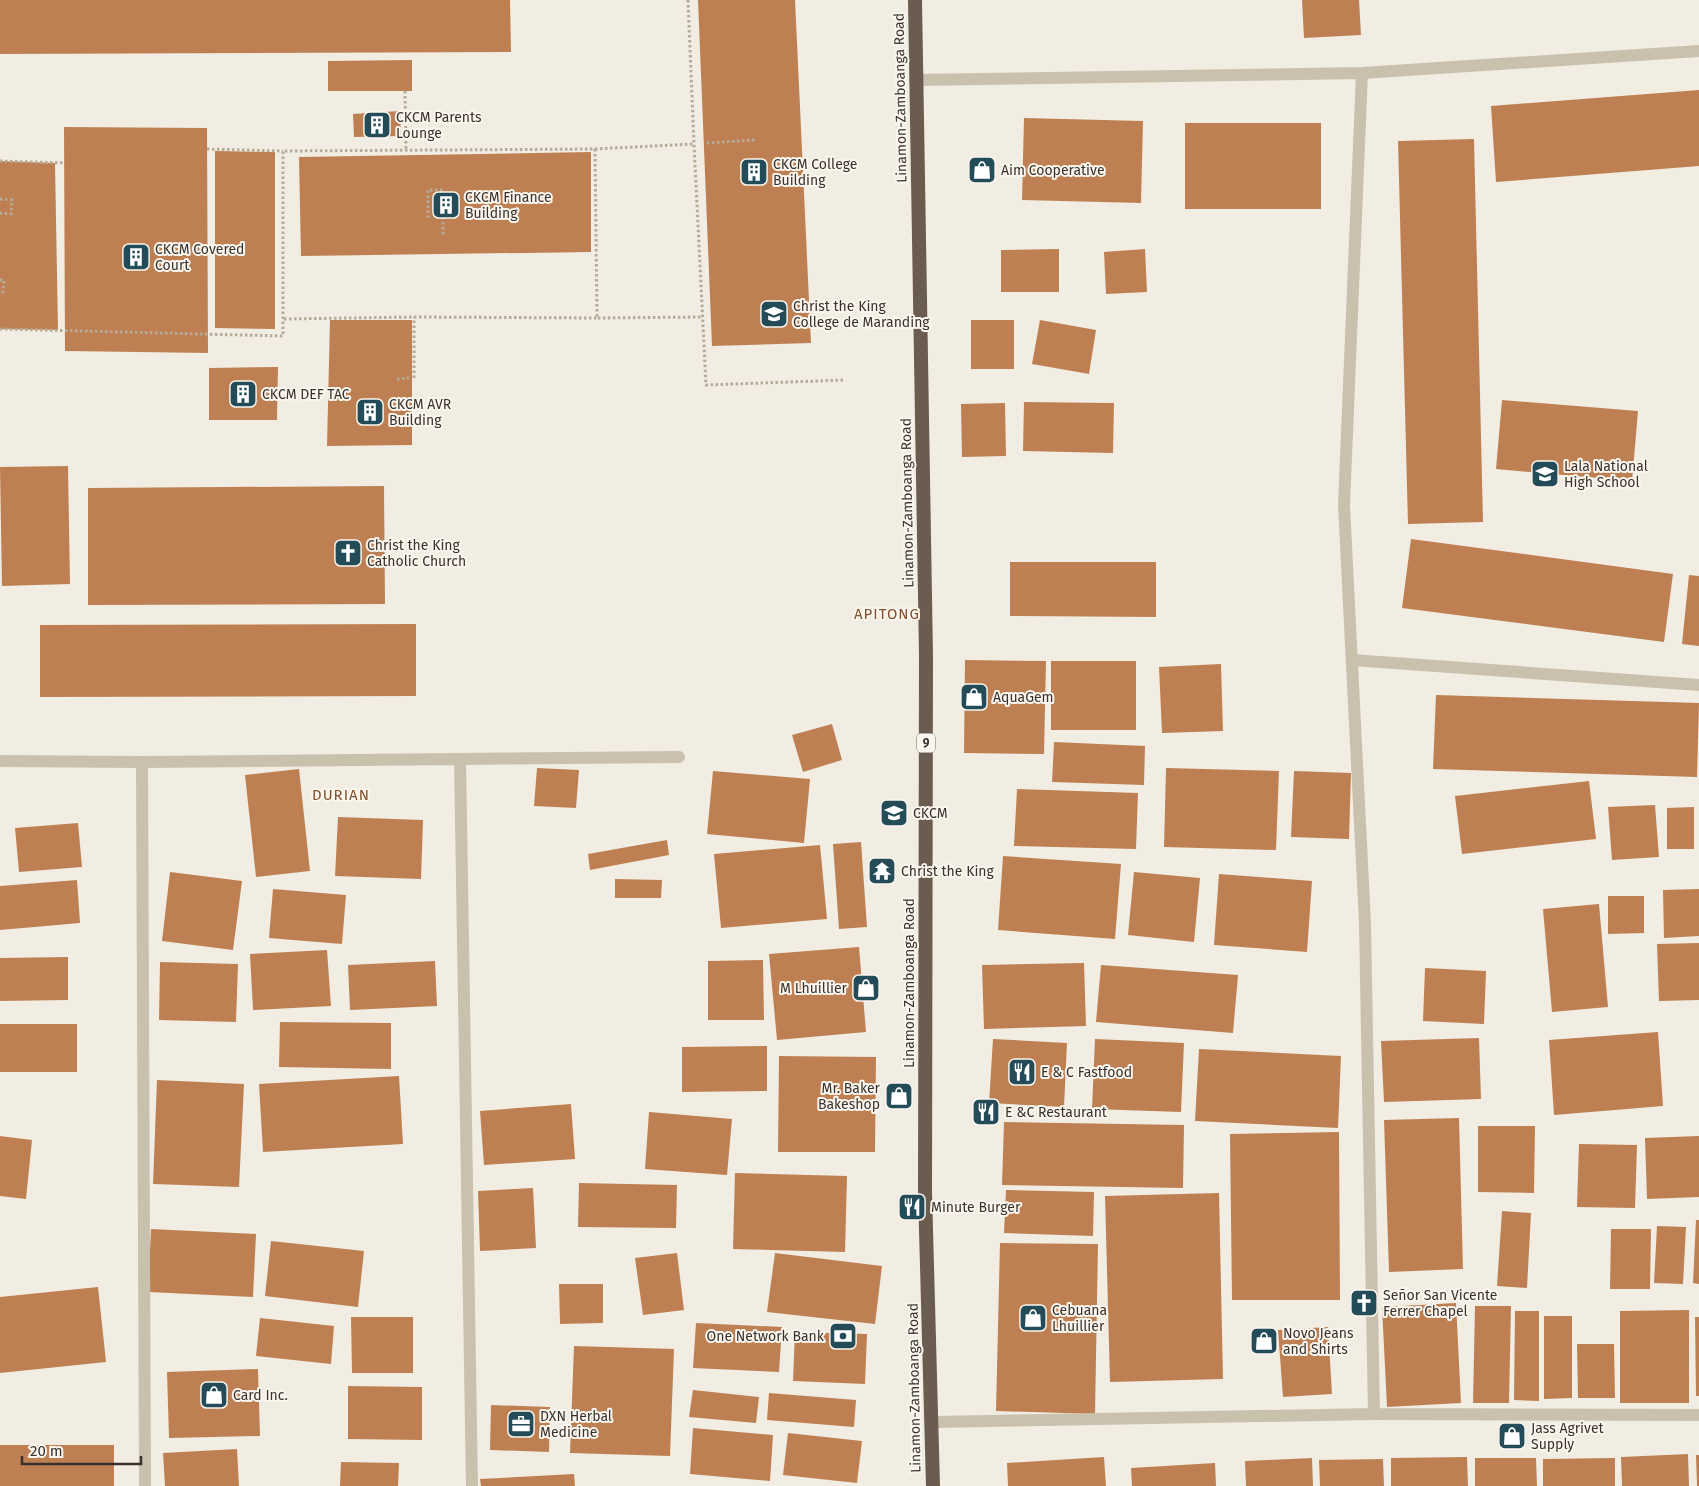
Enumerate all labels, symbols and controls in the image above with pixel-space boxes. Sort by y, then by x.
street label: Linamon-Zamboanga Road [891,13,910,183]
place label: CKCM Parents Lounge [396,109,482,142]
building icon: CKCM Parents Lounge [362,110,392,140]
shop icon: Aim Cooperative [967,155,997,185]
place label: CKCM College Building [773,156,857,189]
building icon: CKCM College Building [739,157,769,187]
place label: Aim Cooperative [1001,162,1105,179]
place label: CKCM Finance Building [465,189,552,222]
building icon: CKCM Finance Building [431,190,461,220]
place label: CKCM Covered Court [155,241,244,274]
building icon: CKCM Covered Court [121,242,151,272]
place label: Christ the King College de Maranding [793,298,930,331]
school or university icon: Christ the King College de Maranding [759,299,789,329]
building icon: CKCM DEF TAC [228,379,258,409]
place label: CKCM DEF TAC [262,386,350,403]
place label: CKCM AVR Building [389,396,452,429]
building icon: CKCM AVR Building [355,397,385,427]
street label: Linamon-Zamboanga Road [898,418,917,588]
place label: Lala National High School [1564,458,1648,491]
school or university icon: Lala National High School [1530,459,1560,489]
place label: Christ the King Catholic Church [367,537,466,570]
church icon: Christ the King Catholic Church [333,538,363,568]
district label: APITONG [854,605,920,623]
shop icon: AquaGem [959,682,989,712]
place label: AquaGem [993,689,1054,706]
road number: 9 [917,734,935,752]
district label: DURIAN [312,786,370,804]
school or university icon: CKCM [879,798,909,828]
place label: CKCM [913,805,948,822]
temple icon: Christ the King [867,856,897,886]
place label: Christ the King [901,863,995,880]
street label: Linamon-Zamboanga Road [901,898,918,1068]
shop icon: M Lhuillier [851,973,881,1003]
place label: M Lhuillier [780,980,848,997]
restaurant icon: E & C Fastfood [1007,1057,1037,1087]
place label: E & C Fastfood [1041,1064,1132,1081]
place label: Mr. Baker Bakeshop [818,1080,881,1113]
shop icon: Mr. Baker Bakeshop [884,1081,914,1111]
restaurant icon: E &C Restaurant [971,1097,1001,1127]
place label: E &C Restaurant [1005,1104,1108,1121]
restaurant icon: Minute Burger [897,1192,927,1222]
place label: Minute Burger [931,1199,1021,1216]
place label: Señor San Vicente Ferrer Chapel [1383,1287,1497,1320]
church icon: Señor San Vicente Ferrer Chapel [1349,1288,1379,1318]
place label: Cebuana Lhuillier [1052,1302,1107,1335]
street label: Linamon-Zamboanga Road [905,1303,924,1473]
shop icon: Cebuana Lhuillier [1018,1303,1048,1333]
bank icon: One Network Bank [828,1321,858,1351]
place label: Novo Jeans and Shirts [1283,1325,1354,1358]
shop icon: Novo Jeans and Shirts [1249,1326,1279,1356]
place label: One Network Bank [707,1328,825,1345]
shop icon: Card Inc. [199,1380,229,1410]
place label: Card Inc. [233,1387,288,1404]
place label: DXN Herbal Medicine [540,1408,612,1441]
office icon: DXN Herbal Medicine [506,1409,536,1439]
place label: Jass Agrivet Supply [1531,1420,1605,1453]
shop icon: Jass Agrivet Supply [1497,1421,1527,1451]
scale bar [22,1434,141,1466]
text: 20 m [30,1442,63,1460]

